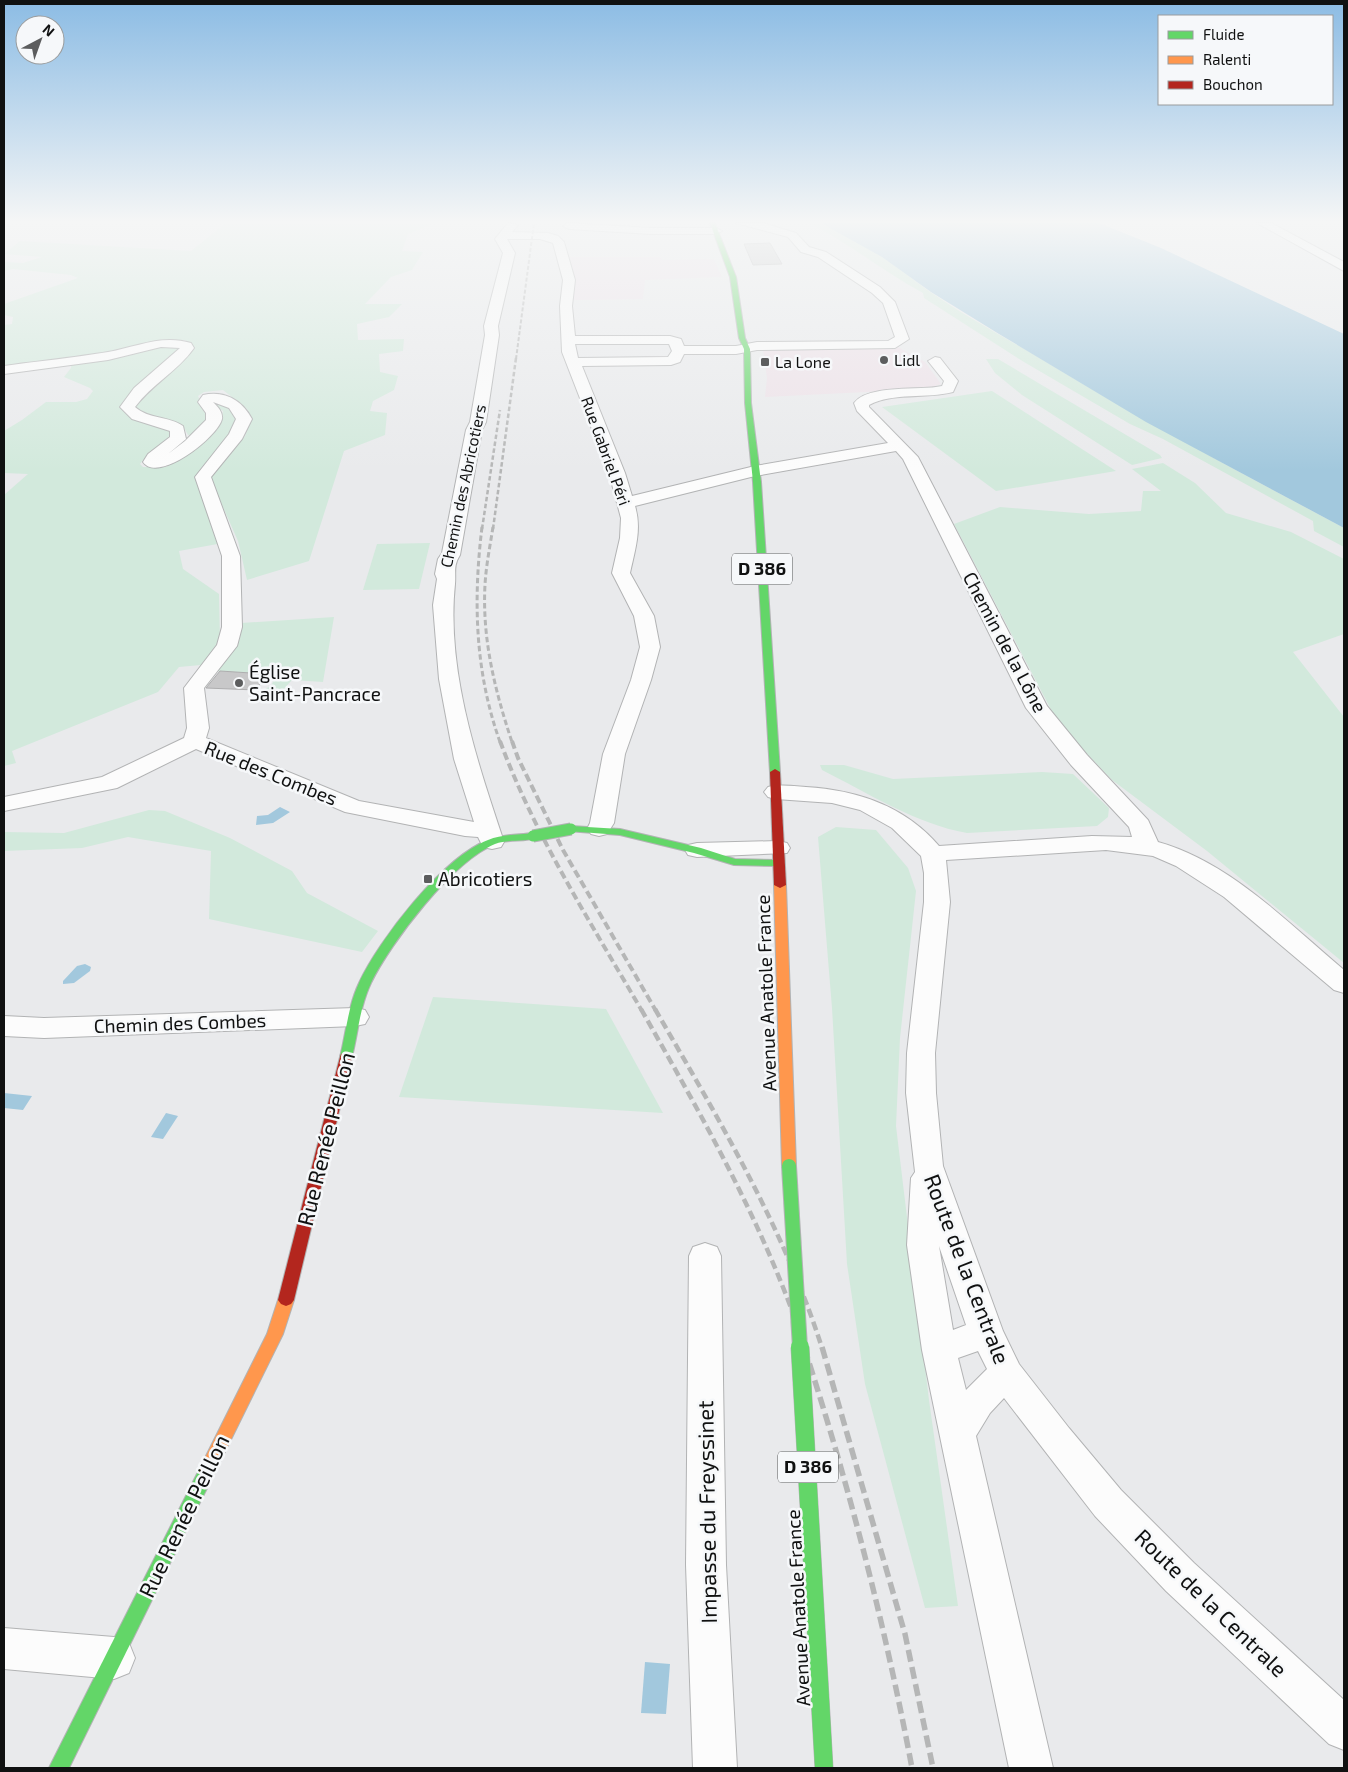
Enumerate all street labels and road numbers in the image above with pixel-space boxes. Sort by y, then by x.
street label: Rue Gabriel Péri [578,394,635,508]
street label: Chemin des Abricotiers [436,403,489,569]
road number: D 386 [732,554,792,584]
street label: Chemin de la Lône [959,567,1052,716]
street label: Rue des Combes [202,735,341,810]
street label: Avenue Anatole France [751,894,780,1092]
street label: Chemin des Combes [93,1008,267,1037]
street label: Rue Renée Peillon [291,1049,359,1228]
street label: Route de la Centrale [920,1170,1016,1367]
street label: Impasse du Freyssinet [691,1400,721,1624]
street label: Rue Renée Peillon [132,1430,234,1601]
road number: D 386 [778,1451,838,1482]
street label: Avenue Anatole France [781,1509,814,1707]
street label: Route de la Centrale [1130,1523,1293,1682]

